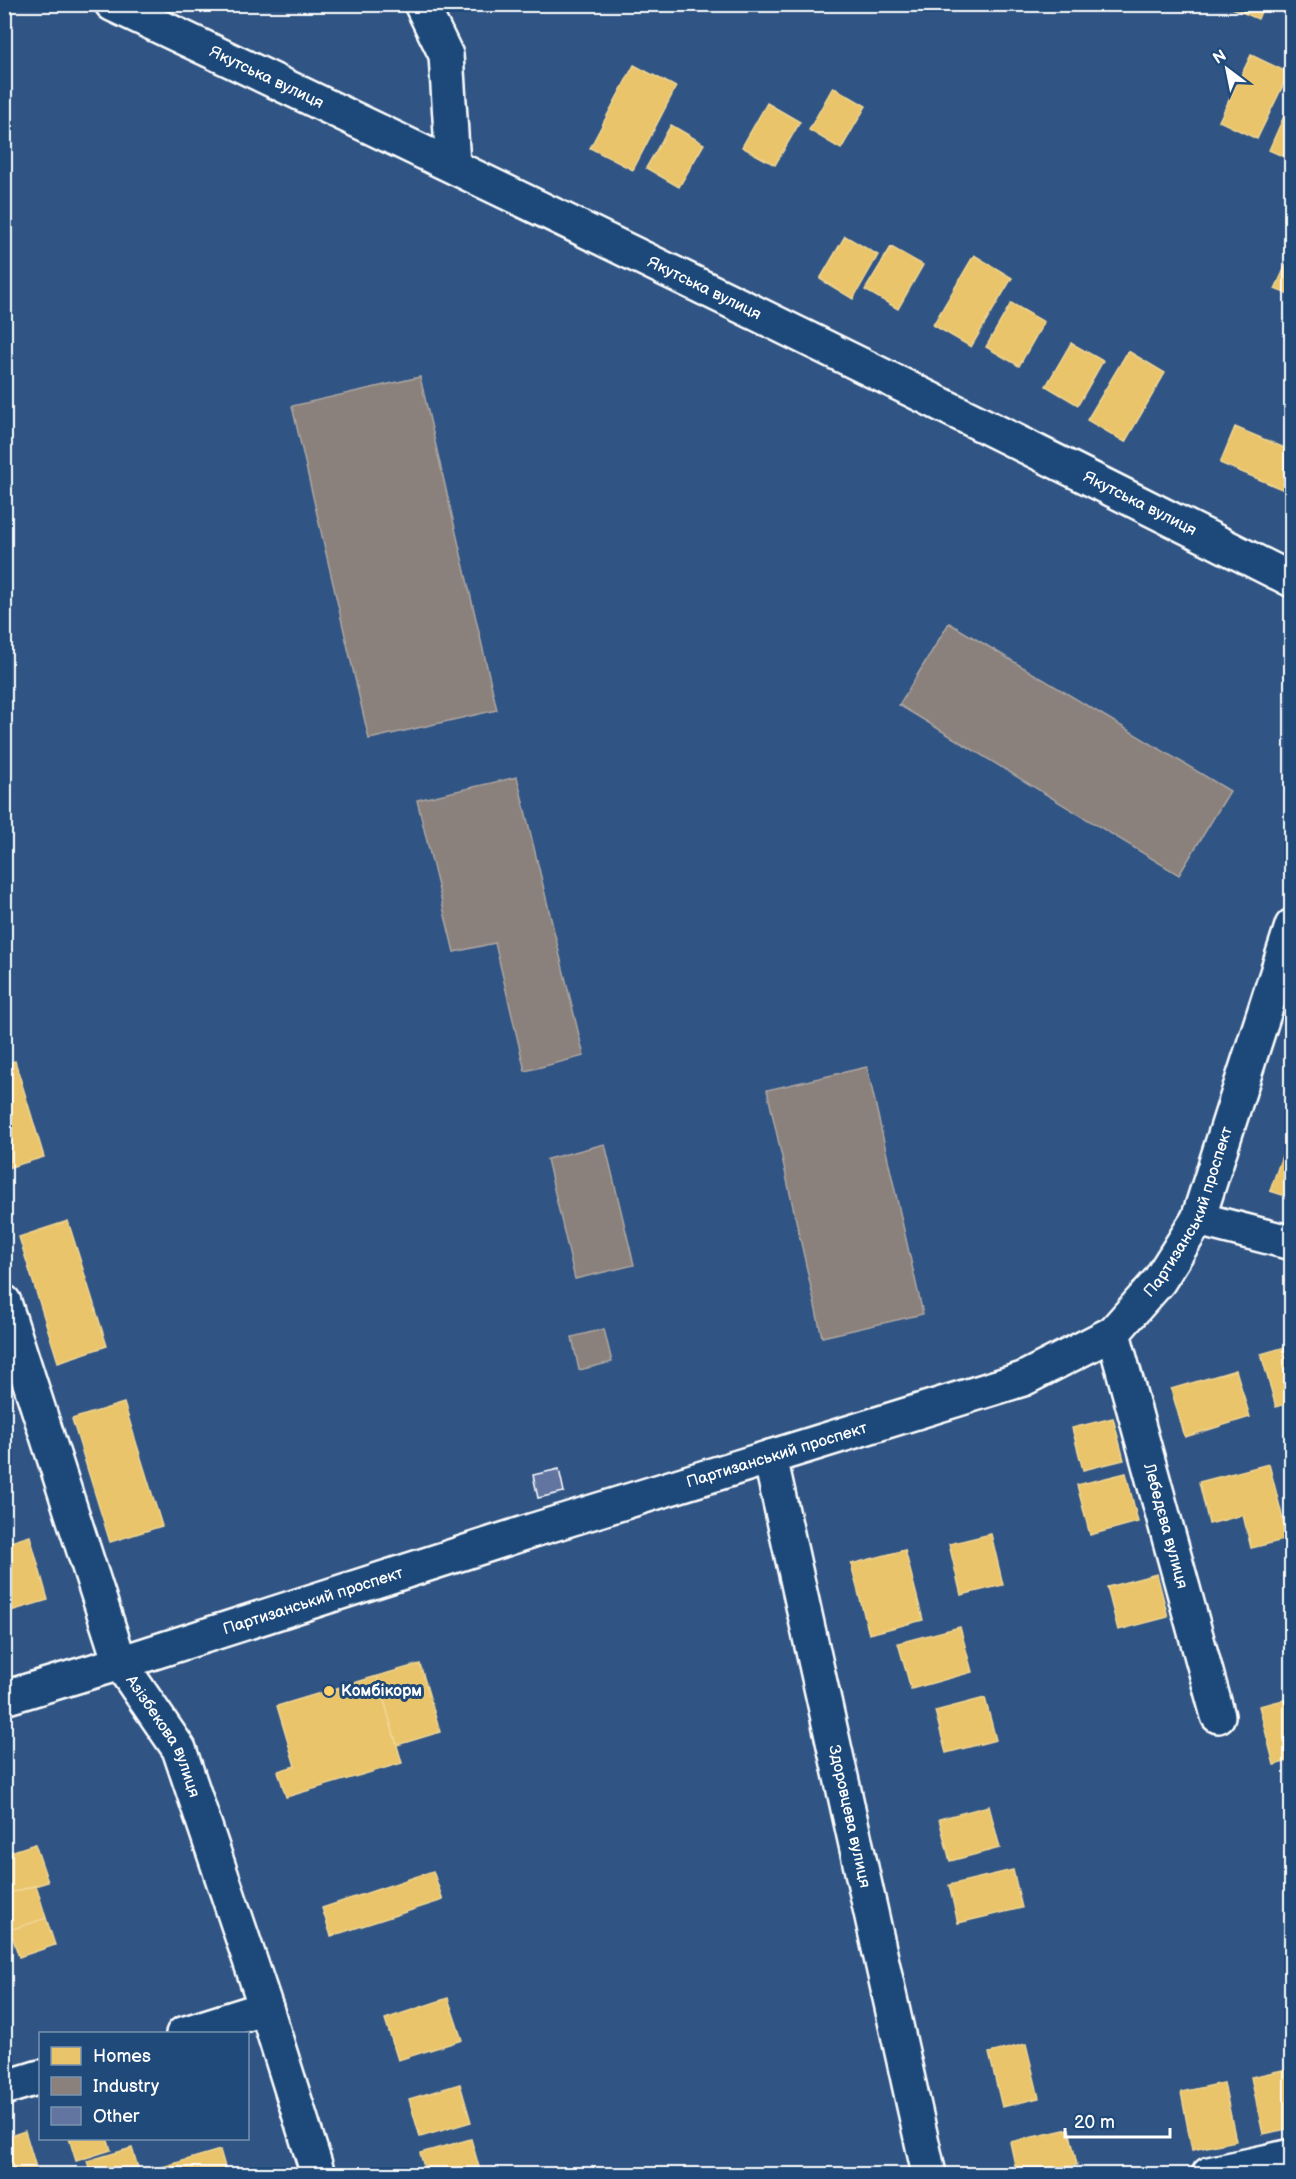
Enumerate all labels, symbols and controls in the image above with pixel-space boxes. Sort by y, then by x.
north arrow [1197,39,1257,99]
street label: Якутська вулиця [206,42,327,113]
text: N [1210,46,1230,69]
street label: Якутська вулиця [644,252,764,324]
street label: Якутська вулиця [1080,467,1200,540]
street label: Партизанський проспект [1140,1124,1237,1301]
street label: Партизанський проспект [684,1418,870,1492]
street label: Лебедєва вулиця [1139,1460,1192,1591]
street label: Партизанський проспект [221,1563,406,1639]
street label: Азізбекова вулиця [121,1671,204,1800]
place label: Комбікорм [341,1682,422,1701]
marker: Комбікорм [322,1684,336,1698]
street label: Здоровцева вулиця [825,1743,875,1890]
legend [39,2032,249,2140]
text: Homes [93,2046,151,2067]
text: Industry [93,2076,160,2097]
scale bar [1065,2101,1170,2139]
text: Other [93,2106,140,2127]
text: 20 m [1074,2112,1115,2133]

